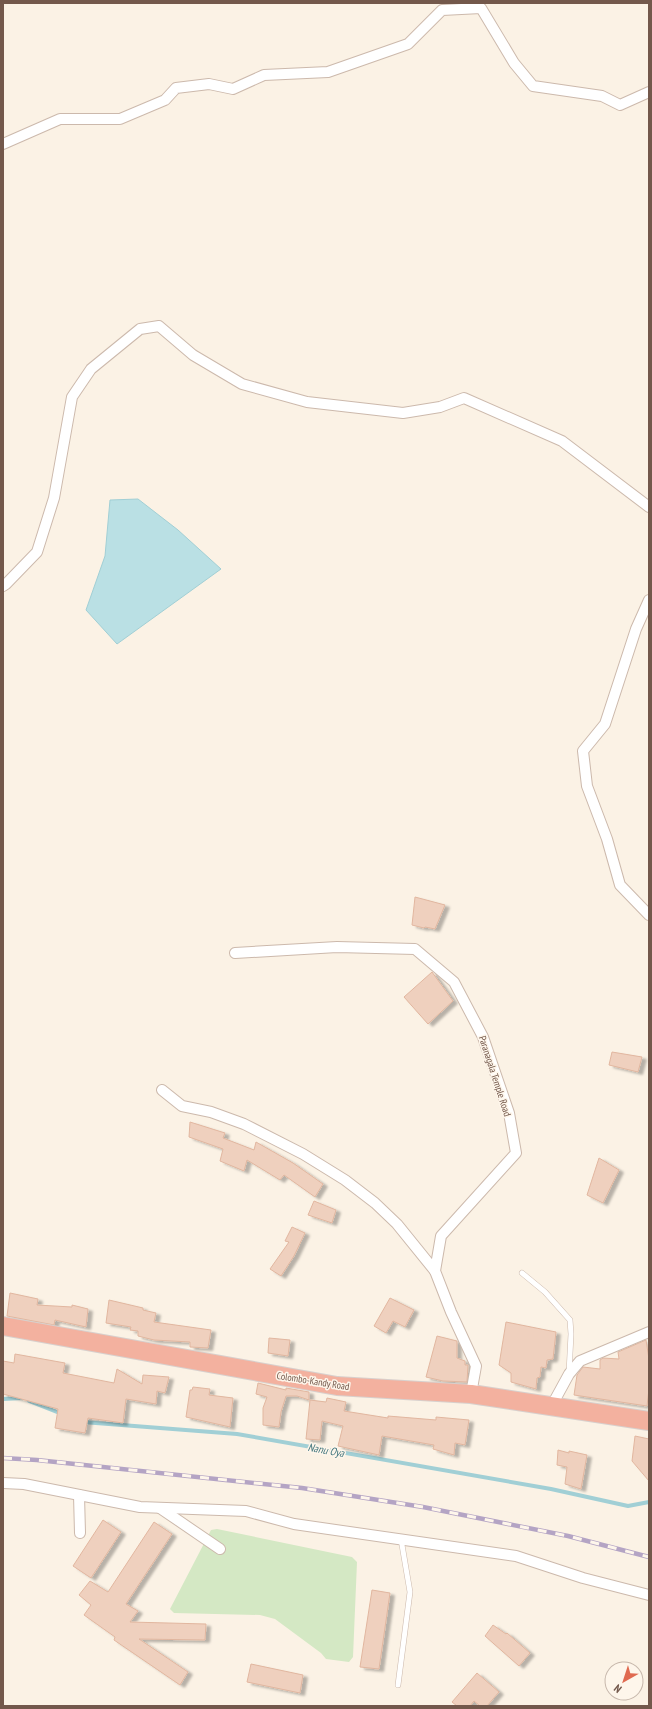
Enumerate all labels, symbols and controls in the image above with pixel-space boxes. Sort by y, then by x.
street label: Paranagala Temple Road [476,1034,514,1118]
street label: Colombo-Kandy Road [276,1369,350,1393]
water label: Nanu Oya [307,1440,346,1460]
north arrow [604,1661,644,1701]
text: N [611,1681,624,1696]

